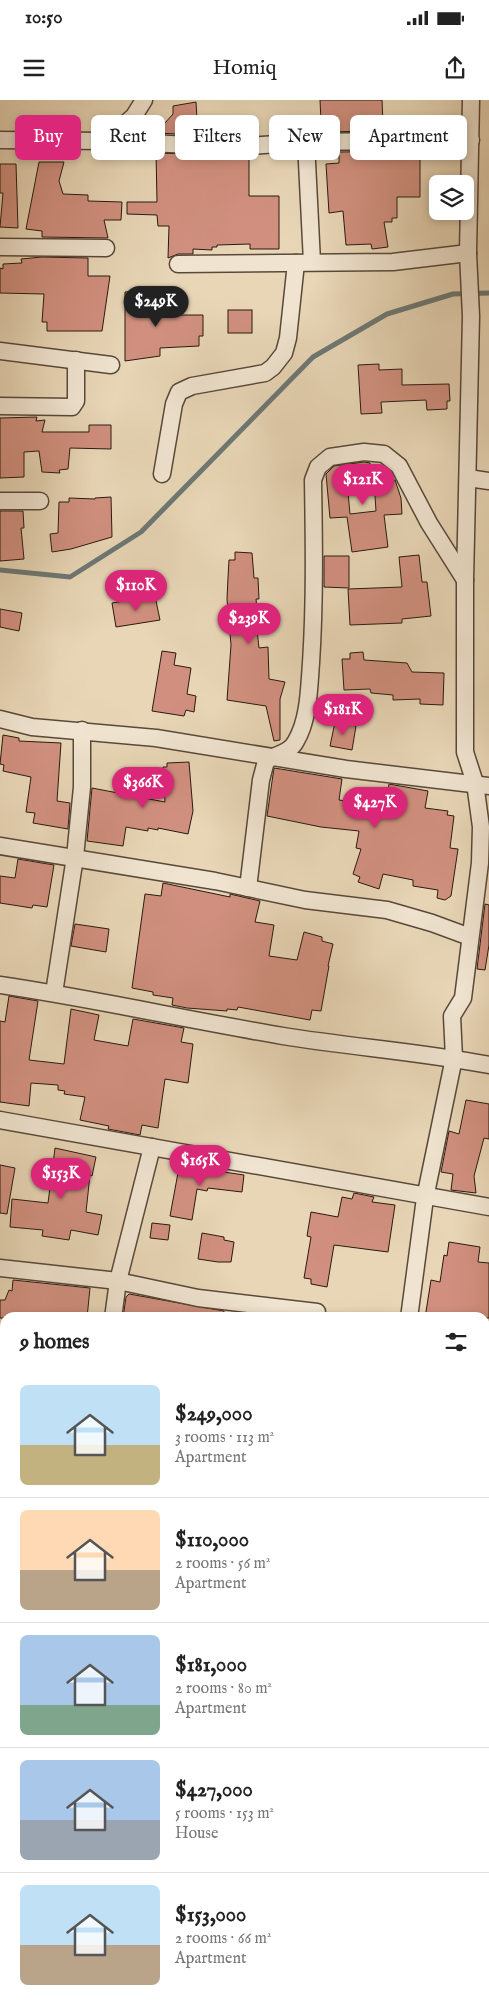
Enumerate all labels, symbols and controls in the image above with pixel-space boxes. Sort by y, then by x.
text: 10:50 [25,6,62,30]
icon: menu [20,54,48,82]
text: Homiq [212,54,277,82]
icon: share [441,54,469,82]
chip: Buy [15,115,81,160]
chip: Rent [91,115,165,160]
chip: Filters [175,115,259,160]
chip: New [269,115,340,160]
chip: Apartment [350,115,467,160]
map controls [429,175,474,220]
button: layers [429,175,474,220]
pin: $249K [121,286,191,328]
text: $249K [135,292,177,312]
pin: $121K [328,464,398,506]
text: $121K [343,470,383,490]
pin: $110K [101,570,171,612]
text: $110K [116,576,156,596]
pin: $239K [214,602,284,645]
text: $239K [229,609,269,629]
pin: $181K [308,694,378,736]
text: $181K [324,700,362,720]
pin: $366K [108,766,178,809]
text: $366K [123,773,163,793]
pin: $427K [340,786,410,829]
text: $427K [353,793,397,813]
pin: $165K [165,1144,235,1187]
text: $165K [181,1151,219,1171]
pin: $153K [26,1158,96,1200]
text: $153K [42,1164,80,1184]
icon: filters [442,1328,470,1356]
text: 9 homes [20,1329,89,1356]
text: $249,000 [175,1401,252,1428]
icon: home [60,1405,120,1465]
text: 3 rooms · 113 m² [175,1428,274,1448]
text: Apartment [175,1448,246,1468]
text: $110,000 [175,1527,249,1554]
icon: home [60,1530,120,1590]
text: 2 rooms · 56 m² [175,1554,270,1574]
text: Apartment [175,1574,246,1594]
text: $181,000 [175,1652,247,1679]
icon: home [60,1655,120,1715]
text: 2 rooms · 80 m² [175,1679,272,1699]
text: Apartment [175,1699,246,1719]
text: $427,000 [175,1777,253,1804]
icon: home [60,1780,120,1840]
text: 5 rooms · 153 m² [175,1804,274,1824]
text: House [175,1824,218,1844]
text: $153,000 [175,1902,246,1929]
icon: home [60,1905,120,1965]
text: 2 rooms · 66 m² [175,1929,271,1949]
text: Apartment [175,1949,246,1969]

